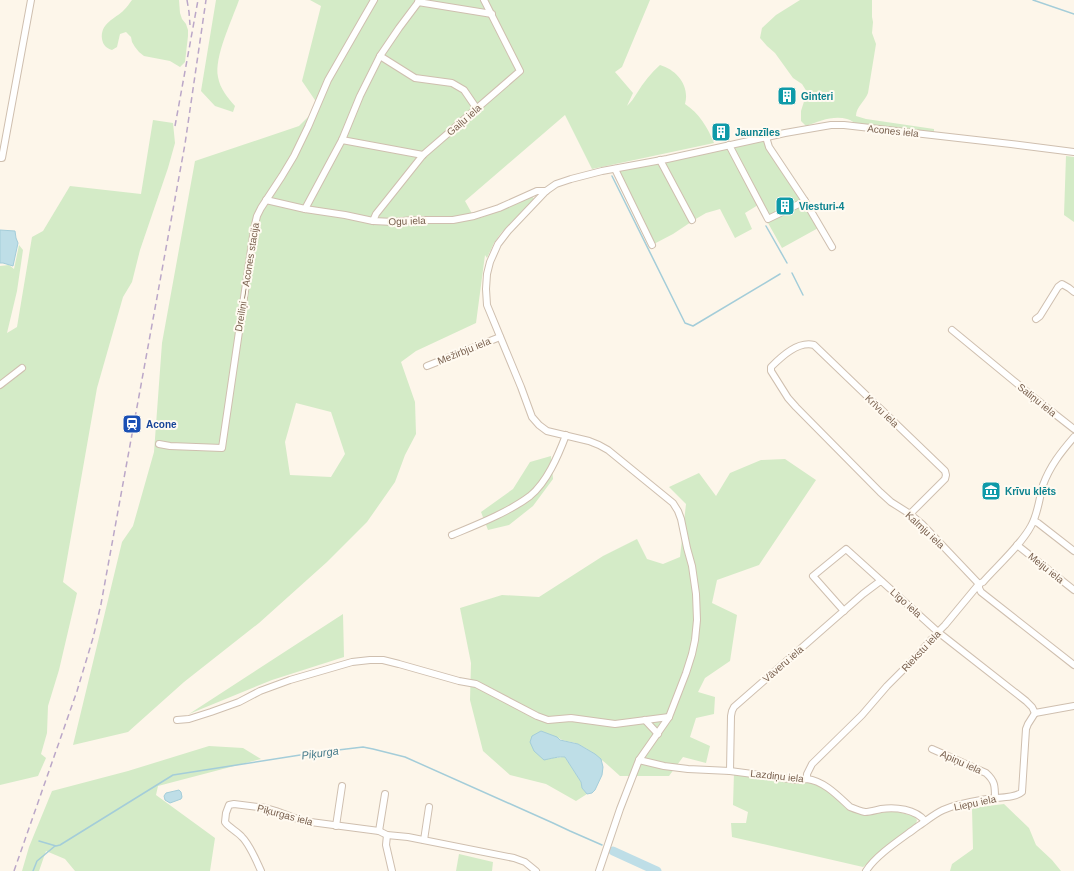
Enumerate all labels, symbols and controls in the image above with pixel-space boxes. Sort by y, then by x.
building icon: Ginteri [776,85,798,107]
place label: Ginteri [801,91,833,102]
street label: Gaiļu iela [445,102,484,138]
building icon: Jaunzīles [710,121,732,143]
street label: Acones iela [867,123,920,139]
place label: Jaunzīles [735,127,780,138]
building icon: Viesturi-4 [774,195,796,217]
place label: Viesturi-4 [799,201,845,212]
street label: Ogu iela [388,215,426,227]
street label: Dreiliņi — Acones stacija [233,221,261,332]
street label: Mežirbju iela [436,335,492,367]
street label: Saliņu iela [1016,381,1059,419]
street label: Krīvu iela [863,393,901,430]
station icon: Acone [121,413,143,435]
place label: Acone [146,419,177,430]
museum icon: Krīvu klēts [980,480,1002,502]
place label: Krīvu klēts [1005,486,1057,497]
street label: Kalmju iela [903,509,947,551]
street label: Meiju iela [1026,550,1066,586]
street label: Līgo iela [888,586,924,620]
street label: Riekstu iela [899,628,943,674]
street label: Vāveru iela [761,643,806,685]
water label: Piķurga [301,744,339,762]
street label: Apiņu iela [939,748,984,776]
street label: Lazdiņu iela [750,768,805,784]
street label: Liepu iela [953,793,998,813]
street label: Piķurgas iela [256,802,314,828]

